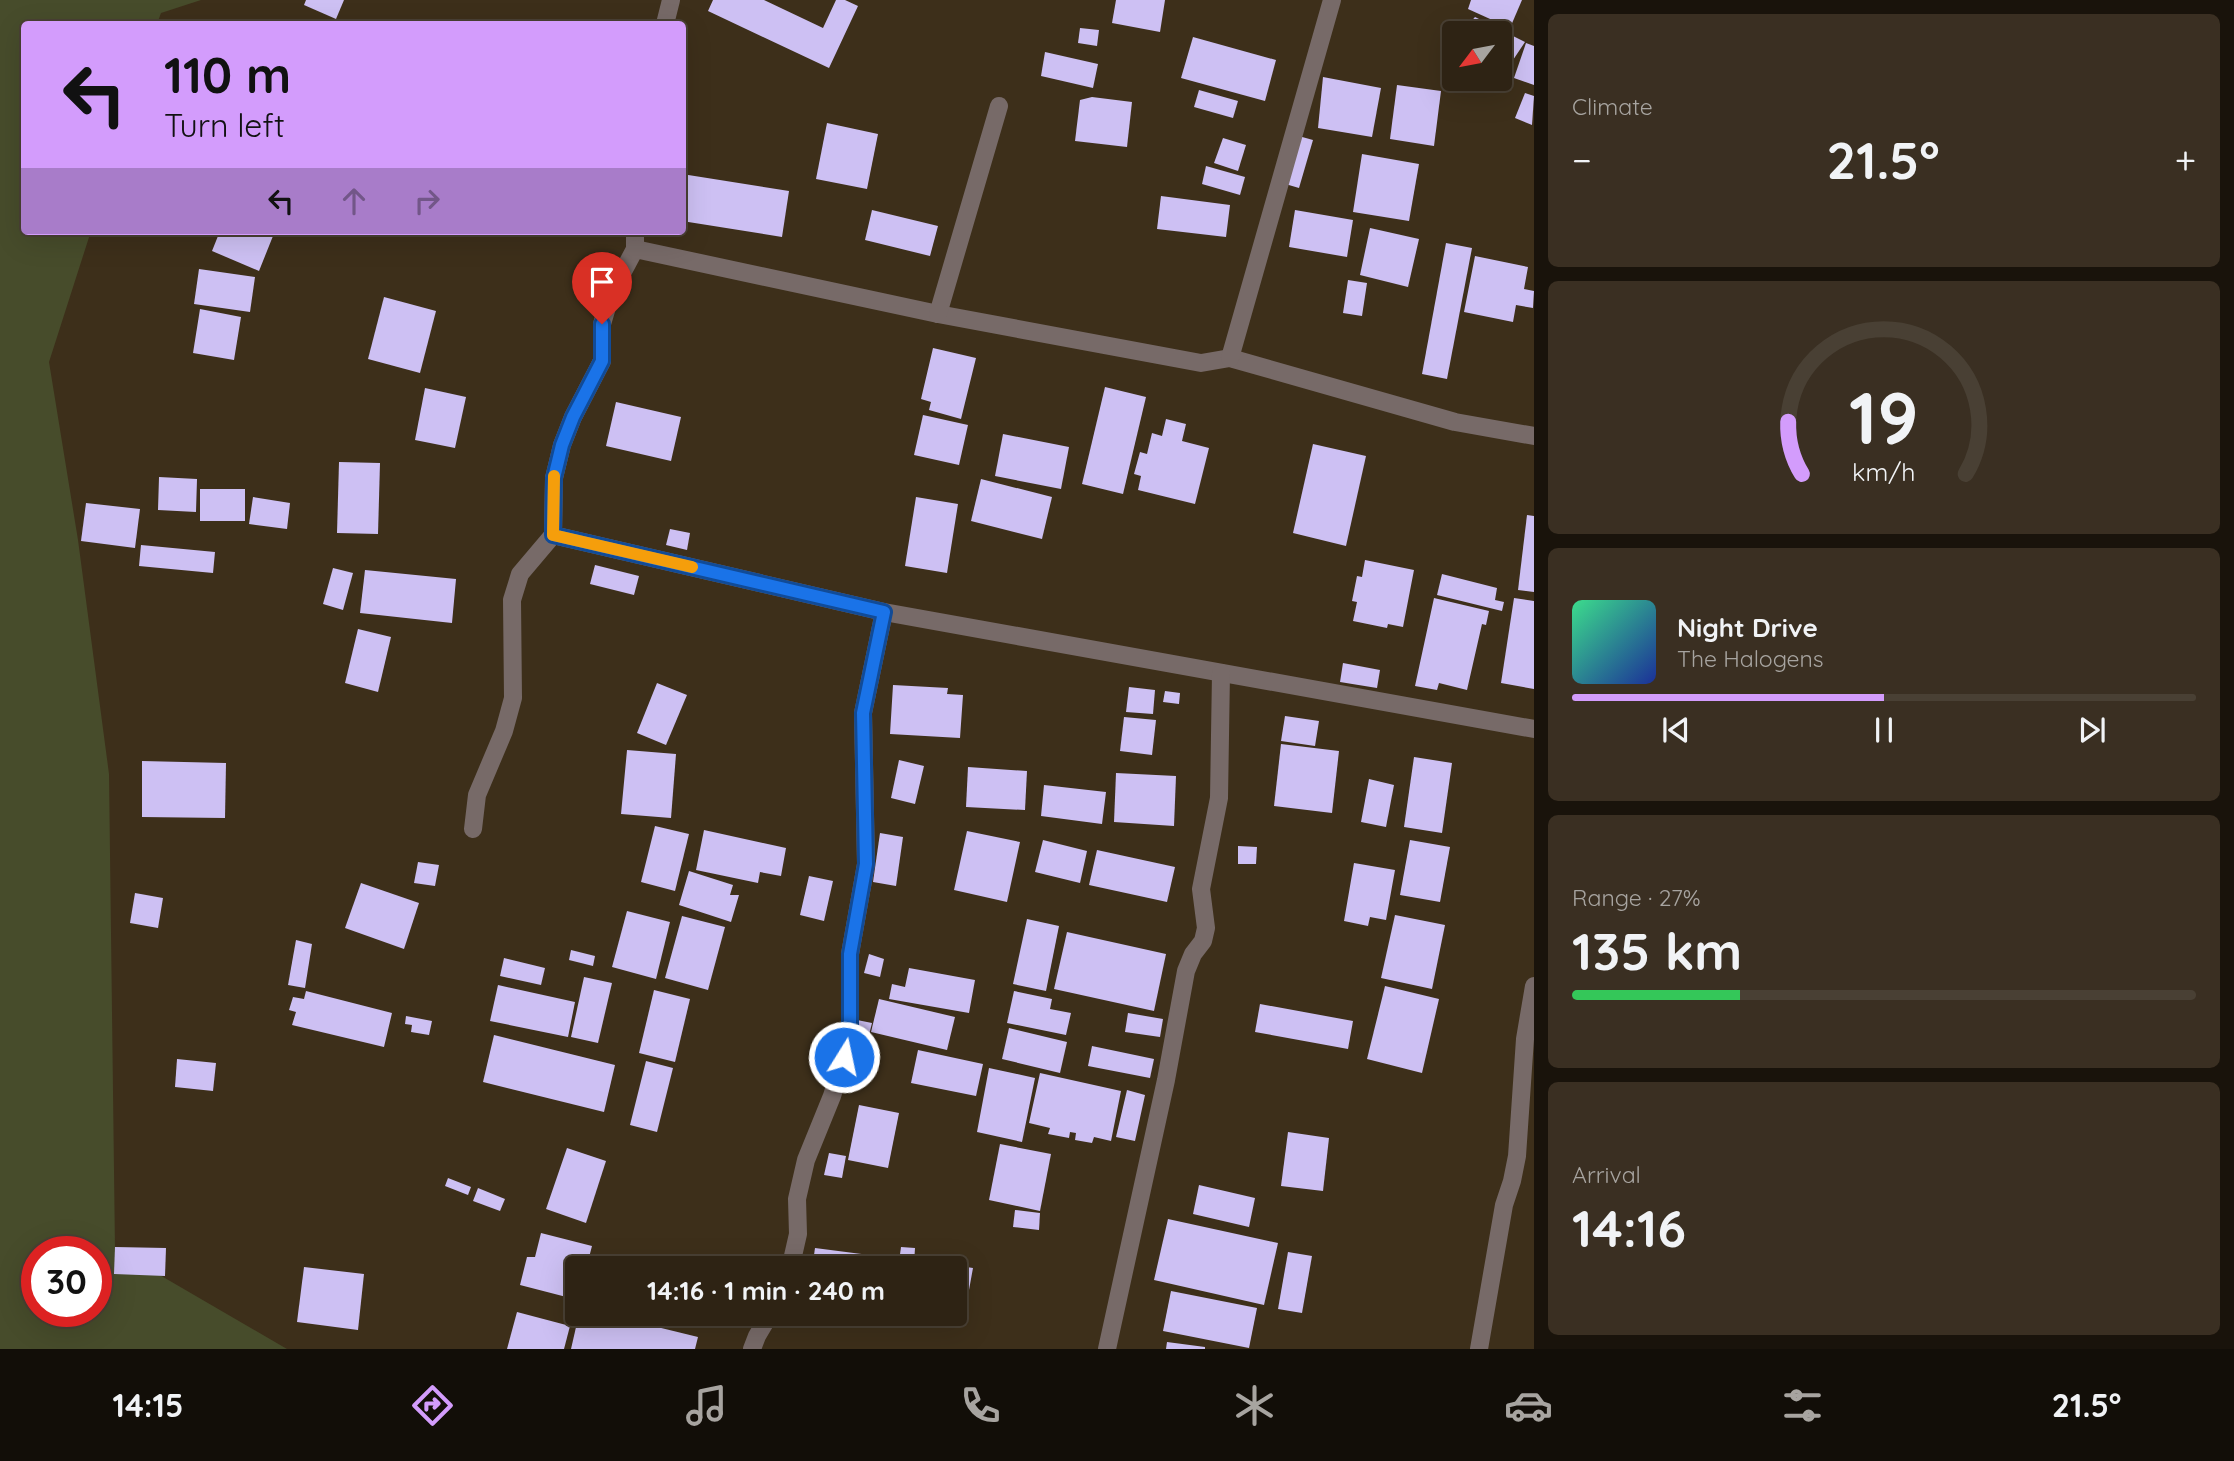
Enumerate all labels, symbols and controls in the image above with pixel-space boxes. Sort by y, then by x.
north arrow [1442,21,1512,91]
map controls [1442,21,1512,91]
text: 110 m [164,44,291,105]
icon: left [49,49,140,140]
text: Climate [1572,92,1653,121]
text: Turn left [164,105,285,145]
text: 21.5° [1827,127,1940,192]
text: − [1572,136,1592,184]
text: + [2175,136,2196,184]
icon: left [262,182,300,220]
icon: ahead [335,182,373,220]
icon: right [408,182,446,220]
pin [572,252,632,324]
icon: arrive [583,263,621,301]
text: 19 [1849,371,1919,462]
text: km/h [1852,455,1916,486]
text: Night Drive [1677,611,1818,644]
text: The Halogens [1677,644,1824,673]
icon: previous [1657,711,1695,749]
icon: pause [1865,711,1903,749]
icon: next [2073,711,2111,749]
text: Range · 27% [1572,883,1701,912]
text: 135 km [1572,918,1742,983]
position arrow [807,1020,881,1094]
text: Arrival [1572,1160,1641,1189]
text: 14:16 [1572,1195,1686,1260]
speed limit sign: 30 [21,1236,112,1327]
text: 14:16 · 1 min · 240 m [647,1274,885,1307]
icon: directions [408,1381,457,1430]
icon: music [682,1381,731,1430]
icon: phone [956,1381,1005,1430]
icon: climate [1230,1381,1279,1430]
icon: car [1504,1381,1553,1430]
icon: filters [1778,1381,1827,1430]
text: 14:15 [112,1385,183,1425]
text: 21.5° [2052,1385,2121,1425]

